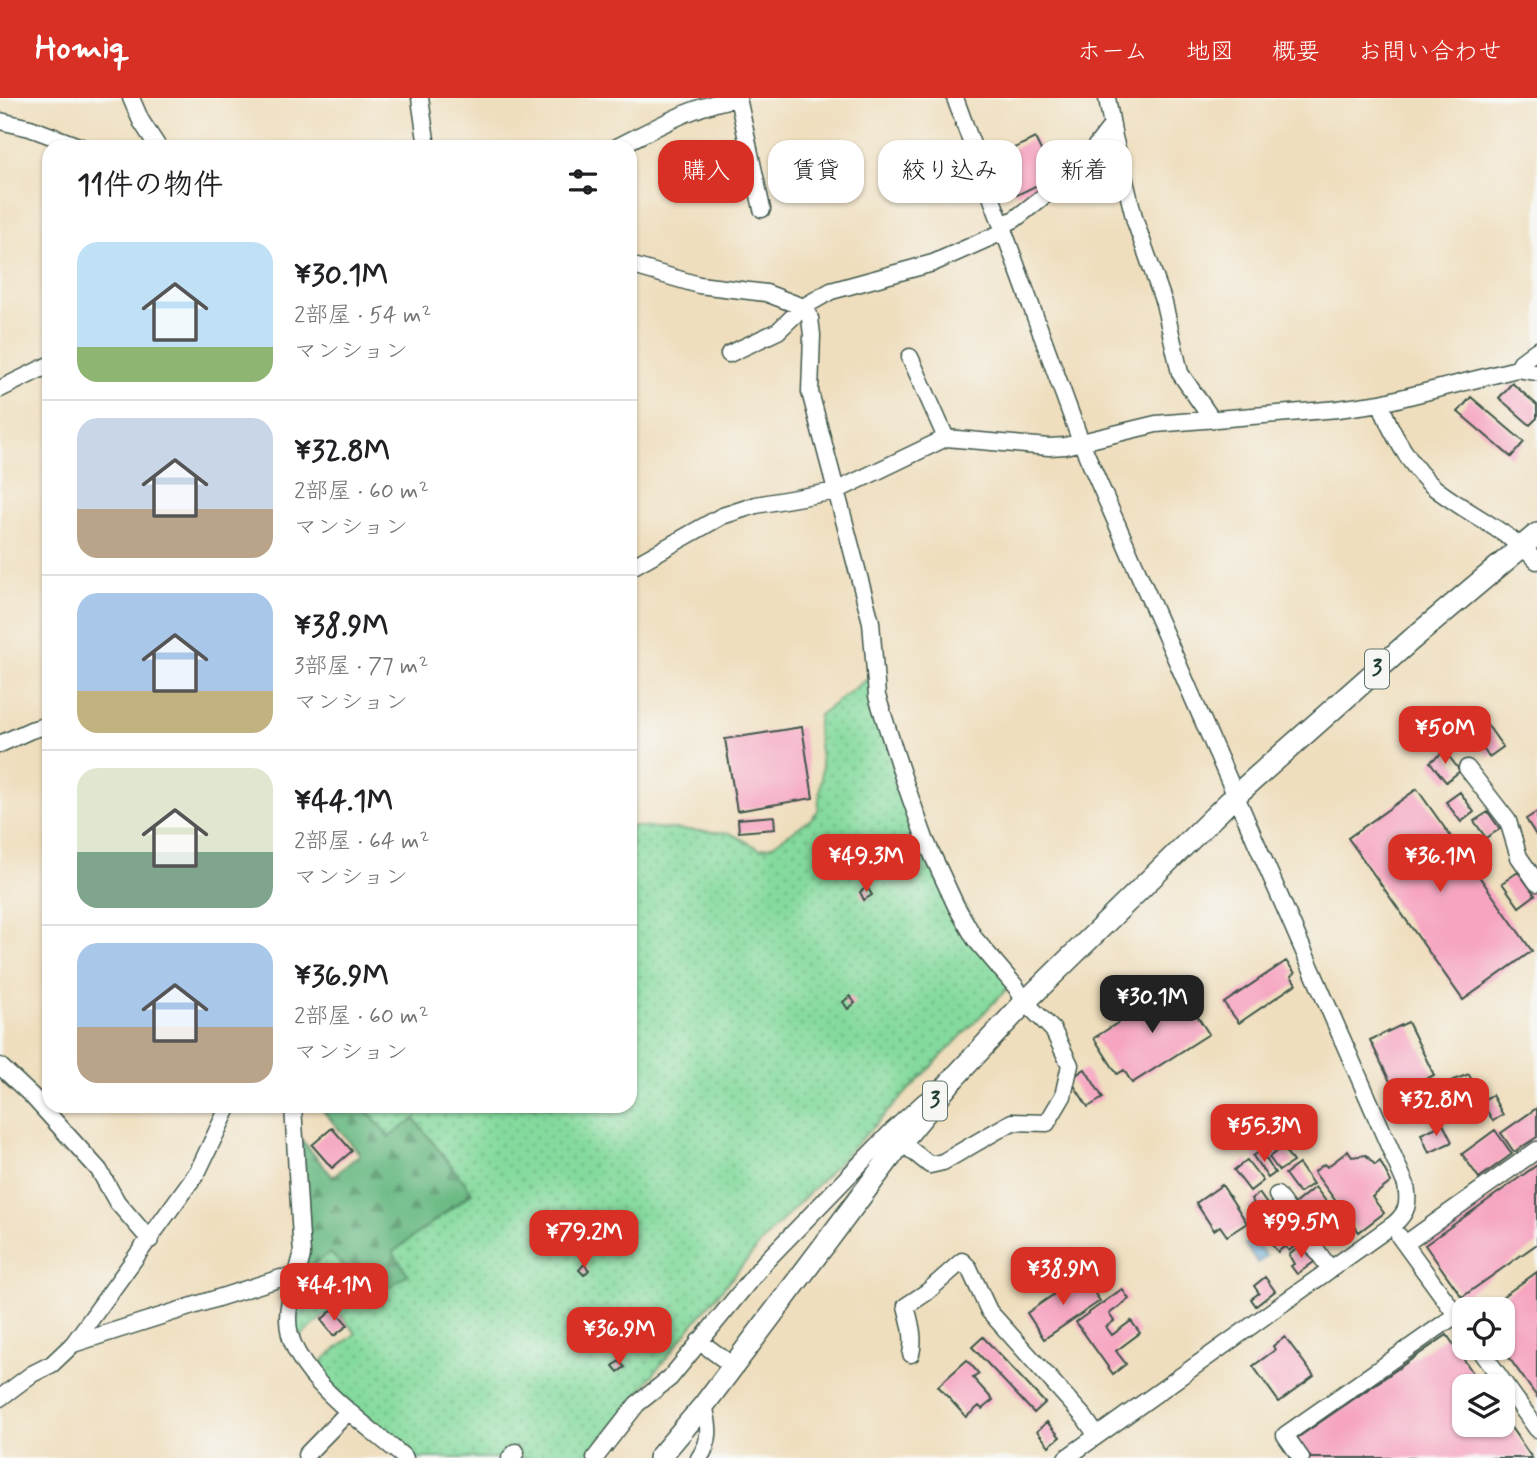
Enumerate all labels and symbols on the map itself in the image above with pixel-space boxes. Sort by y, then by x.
road number: 3 [1365,650,1389,688]
pin: ¥50M [1404,706,1486,766]
pin: ¥49.3M [809,834,923,894]
pin: ¥36.1M [1383,834,1497,894]
pin: ¥30.1M [1095,976,1209,1035]
pin: ¥32.8M [1379,1079,1493,1138]
road number: 3 [923,1082,947,1120]
pin: ¥55.3M [1207,1104,1321,1164]
pin: ¥99.5M [1244,1200,1358,1260]
pin: ¥79.2M [527,1210,641,1270]
pin: ¥38.9M [1006,1248,1120,1307]
pin: ¥44.1M [277,1264,391,1323]
pin: ¥36.9M [562,1308,676,1367]

